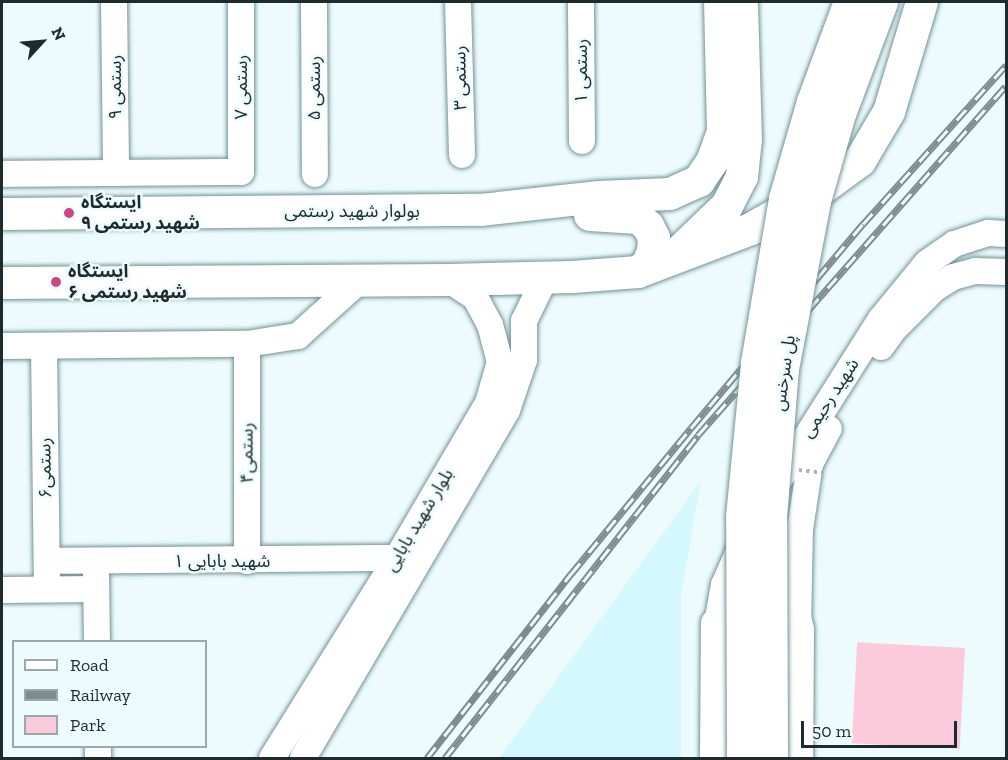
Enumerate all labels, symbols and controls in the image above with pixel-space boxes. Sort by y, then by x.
north arrow [12,12,72,72]
text: N [47,24,70,44]
street label: رستمی ۱ [570,39,592,103]
street label: رستمی ۳ [449,45,471,111]
street label: رستمی ۹ [104,55,126,119]
street label: رستمی ۷ [230,55,252,119]
street label: رستمی ۵ [303,56,325,120]
place label: ایستگاه شهید رستمی ۹ [81,192,200,234]
street label: بولوار شهید رستمی [284,200,420,222]
marker: ایستگاه شهید رستمی ۹ [62,206,76,220]
place label: ایستگاه شهید رستمی ۶ [68,261,187,304]
marker: ایستگاه شهید رستمی ۶ [49,275,63,289]
street label: پل سرخس [768,334,800,412]
street label: شهید رحیمی [796,354,864,442]
street label: رستمی۴ [236,423,258,483]
street label: رستمی۶ [34,437,56,499]
street label: بلوار شهید بابایی [380,465,458,575]
street label: شهید بابایی ۱ [174,550,270,572]
legend [12,640,207,748]
text: Road [70,654,109,676]
text: Railway [70,684,131,706]
scale bar [804,709,960,747]
text: Park [70,714,106,736]
text: 50 m [812,720,851,742]

